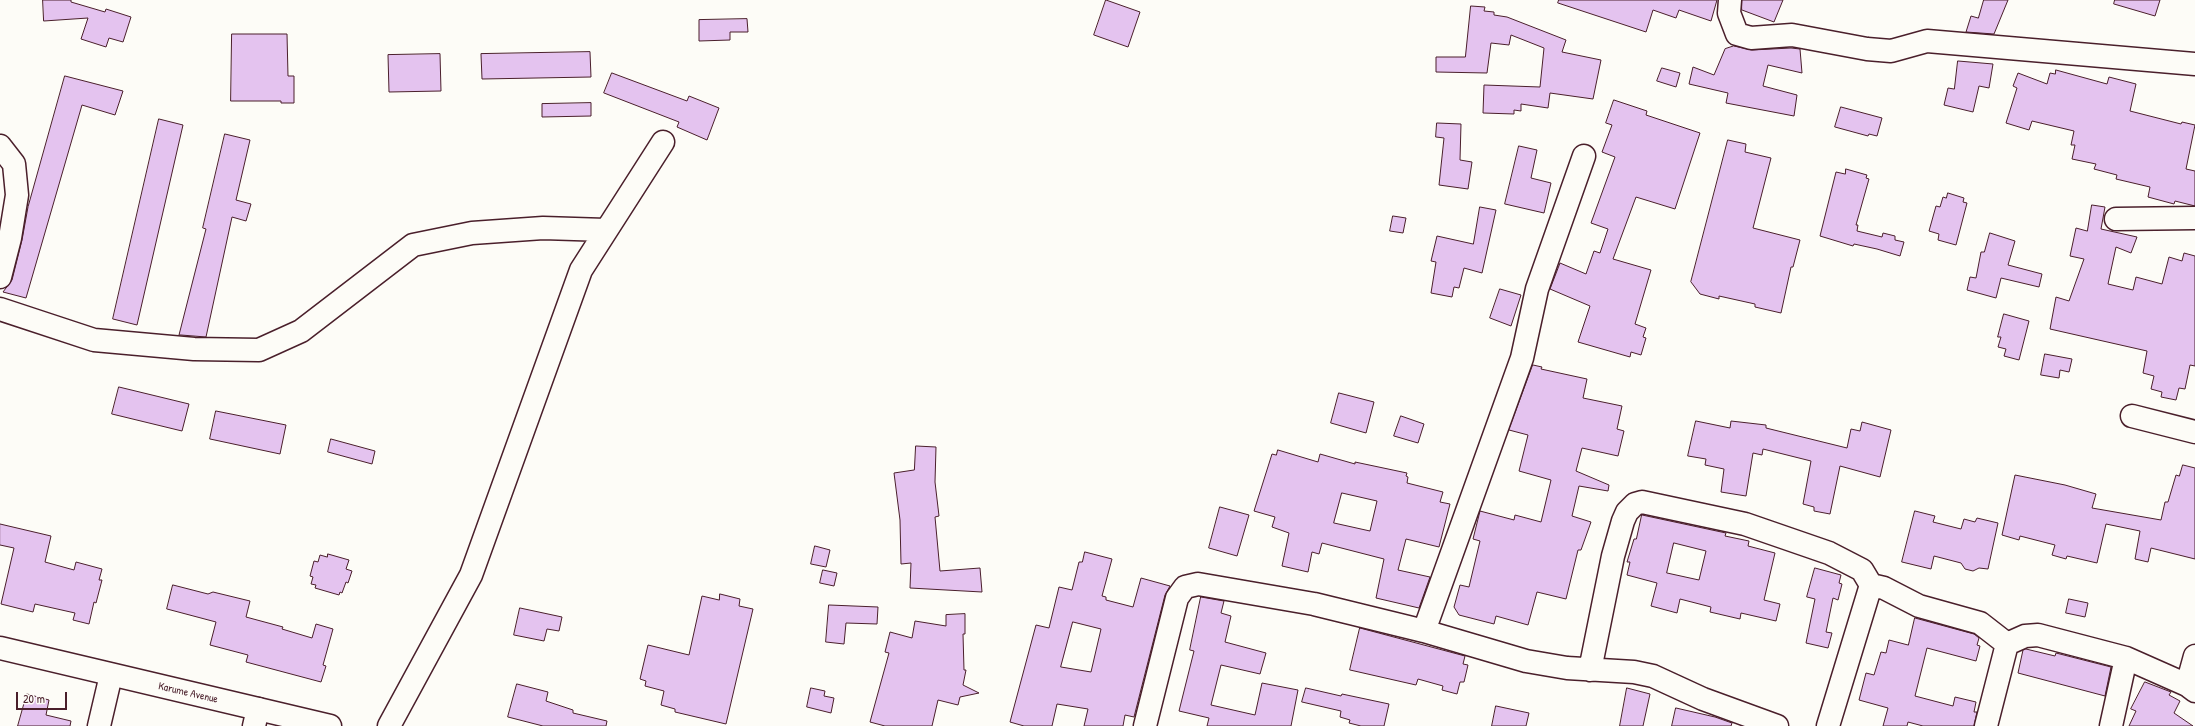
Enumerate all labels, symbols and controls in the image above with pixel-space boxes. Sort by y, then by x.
street label: Karume Avenue [157,680,219,706]
scale bar [18,684,69,710]
text: 20 m [23,690,45,707]

